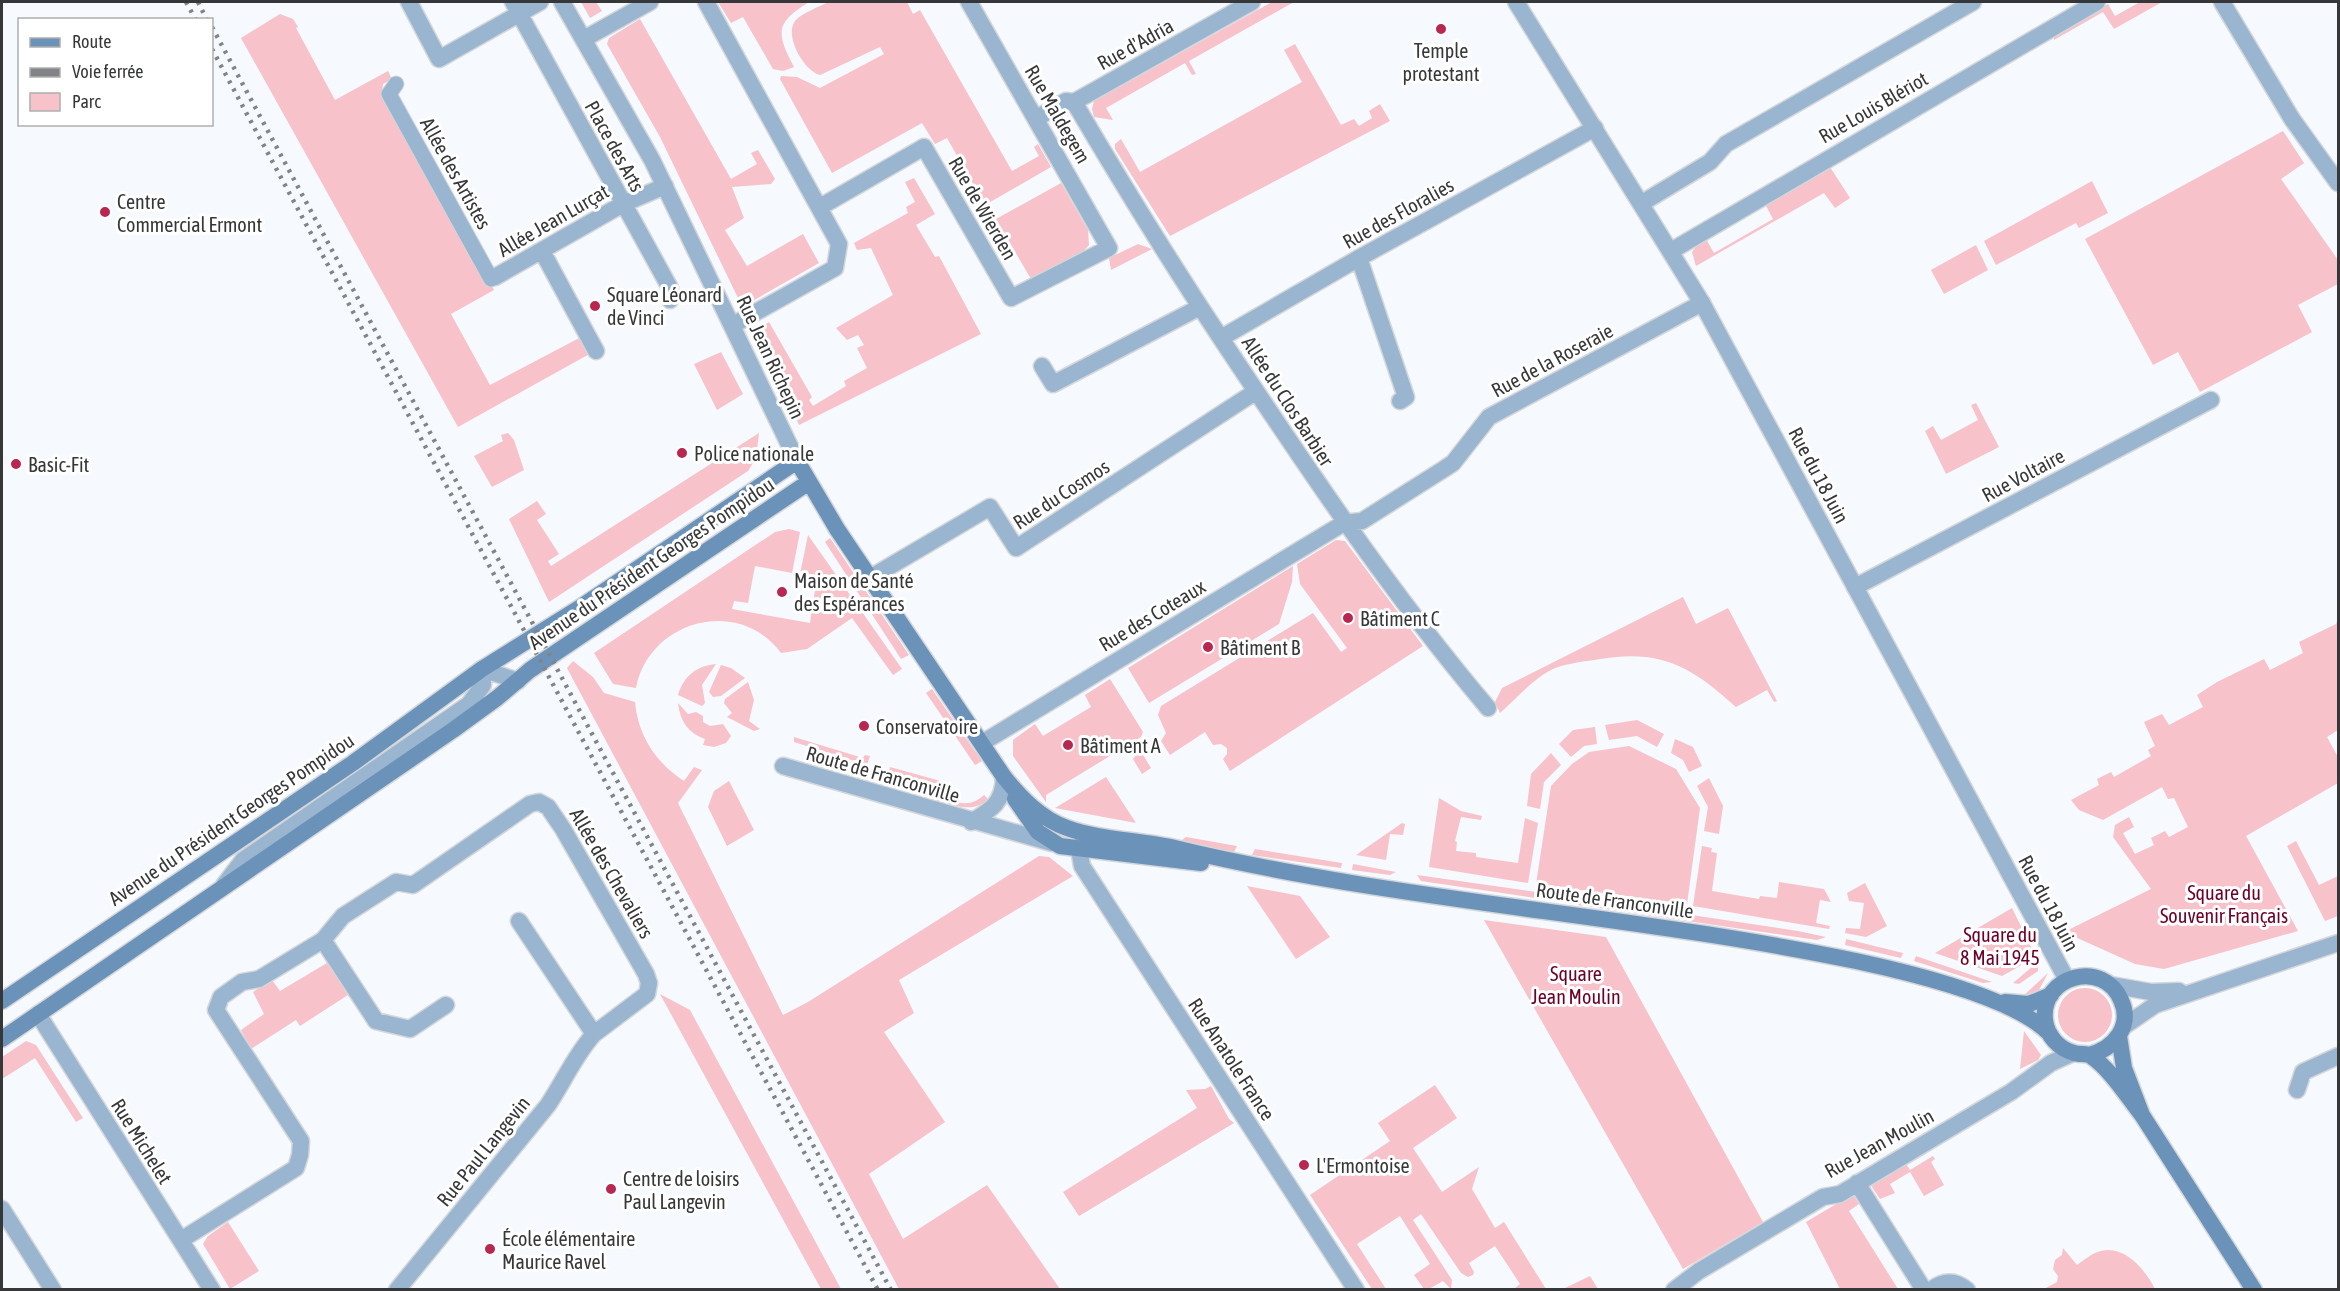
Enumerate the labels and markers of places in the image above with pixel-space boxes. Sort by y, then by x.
marker: Temple protestant [1434,22,1448,36]
place label: Temple protestant [1403,39,1480,85]
place label: Centre Commercial Ermont [117,190,262,236]
marker: Centre Commercial Ermont [98,205,112,219]
place label: Square Léonard de Vinci [607,283,722,329]
marker: Square Léonard de Vinci [588,299,602,313]
place label: Police nationale [694,442,814,465]
marker: Police nationale [675,446,689,460]
place label: Basic-Fit [28,453,89,476]
marker: Basic-Fit [9,457,23,471]
place label: Maison de Santé des Espérances [794,569,914,615]
marker: Maison de Santé des Espérances [775,585,789,599]
place label: Bâtiment C [1360,607,1440,630]
marker: Bâtiment C [1341,611,1355,625]
place label: Bâtiment B [1220,636,1301,659]
marker: Bâtiment B [1201,640,1215,654]
place label: Conservatoire [876,715,978,738]
marker: Conservatoire [857,719,871,733]
place label: Bâtiment A [1080,734,1161,757]
marker: Bâtiment A [1061,738,1075,752]
place label: L'Ermontoise [1316,1154,1410,1177]
marker: L'Ermontoise [1297,1158,1311,1172]
place label: Centre de loisirs Paul Langevin [623,1167,739,1213]
marker: Centre de loisirs Paul Langevin [604,1182,618,1196]
place label: École élémentaire Maurice Ravel [502,1227,635,1273]
marker: École élémentaire Maurice Ravel [483,1242,497,1256]

